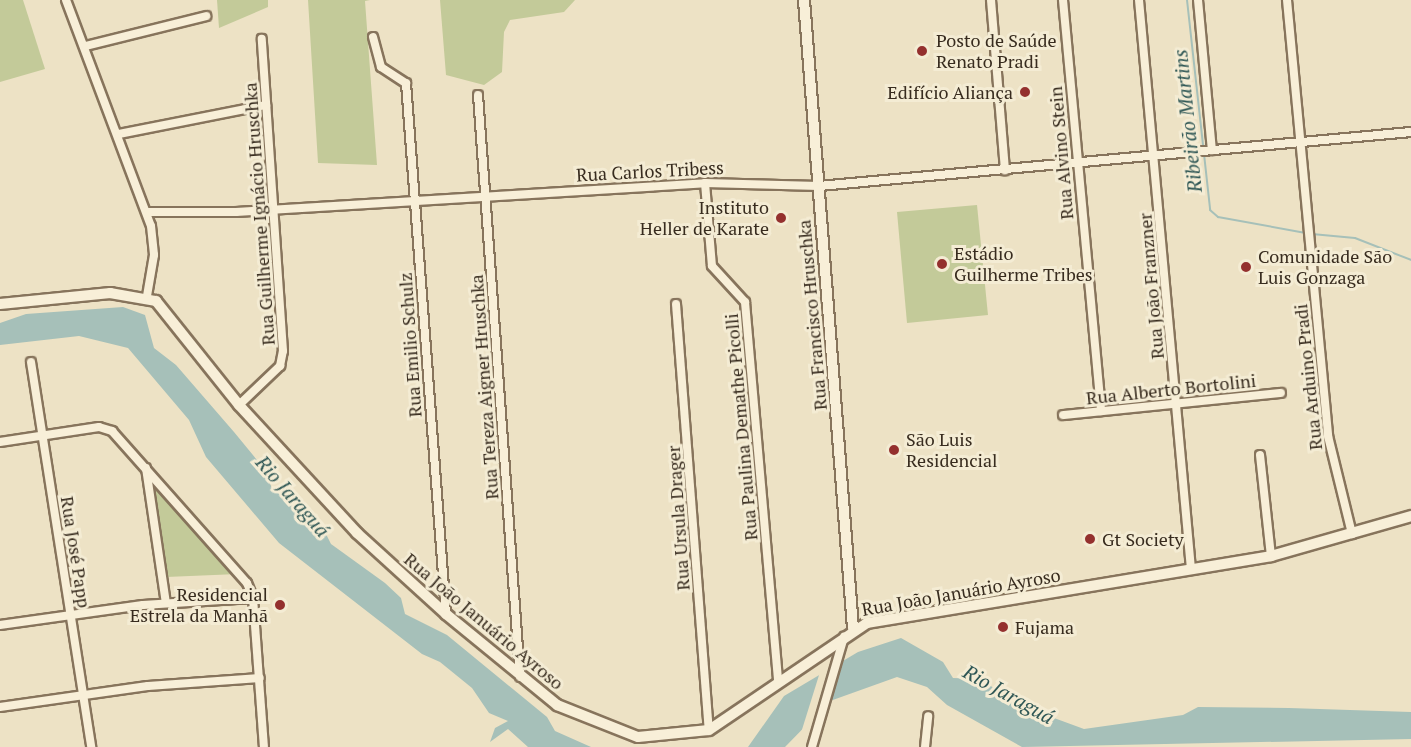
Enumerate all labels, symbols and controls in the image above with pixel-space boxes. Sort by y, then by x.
place label: Posto de Saúde Renato Pradi [936,30,1056,72]
marker: Posto de Saúde Renato Pradi [913,42,931,60]
water label: Ribeirão Martins [1168,48,1206,194]
place label: Edifício Aliança [887,81,1013,103]
street label: Rua Guilherme Ignácio Hruschka [239,82,279,346]
marker: Edifício Aliança [1018,85,1032,99]
street label: Rua Alvino Stein [1044,85,1078,221]
street label: Rua Carlos Tribess [576,156,724,186]
place label: Instituto Heller de Karate [640,197,769,240]
marker: Instituto Heller de Karate [774,211,788,225]
street label: Rua João Franzner [1134,212,1168,360]
street label: Rua Francisco Hruschka [793,219,831,411]
place label: Estádio Guilherme Tribes [954,243,1093,286]
place label: Comunidade São Luis Gonzaga [1258,246,1392,288]
marker: Estádio Guilherme Tribes [935,257,949,271]
marker: Comunidade São Luis Gonzaga [1239,260,1253,274]
street label: Rua Emilio Schulz [394,272,426,418]
street label: Rua Tereza Aigner Hruschka [465,274,503,500]
street label: Rua Arduino Pradi [1290,303,1326,451]
street label: Rua Paulina Demathe Picolli [720,313,762,541]
street label: Rua Alberto Bortolini [1085,369,1257,409]
place label: São Luis Residencial [906,429,997,472]
marker: São Luis Residencial [887,443,901,457]
street label: Rua Ursula Drager [662,445,694,591]
water label: Rio Jaraguá [251,450,335,542]
street label: Rua José Papp [57,495,95,609]
place label: Gt Society [1102,528,1184,550]
marker: Gt Society [1083,532,1097,546]
street label: Rua João Januário Ayroso [400,548,568,694]
street label: Rua João Januário Ayroso [860,564,1062,620]
place label: Residencial Estrela da Manhã [130,584,268,626]
marker: Residencial Estrela da Manhã [273,598,287,612]
place label: Fujama [1015,616,1074,638]
marker: Fujama [996,620,1010,634]
water label: Rio Jaraguá [959,659,1059,729]

